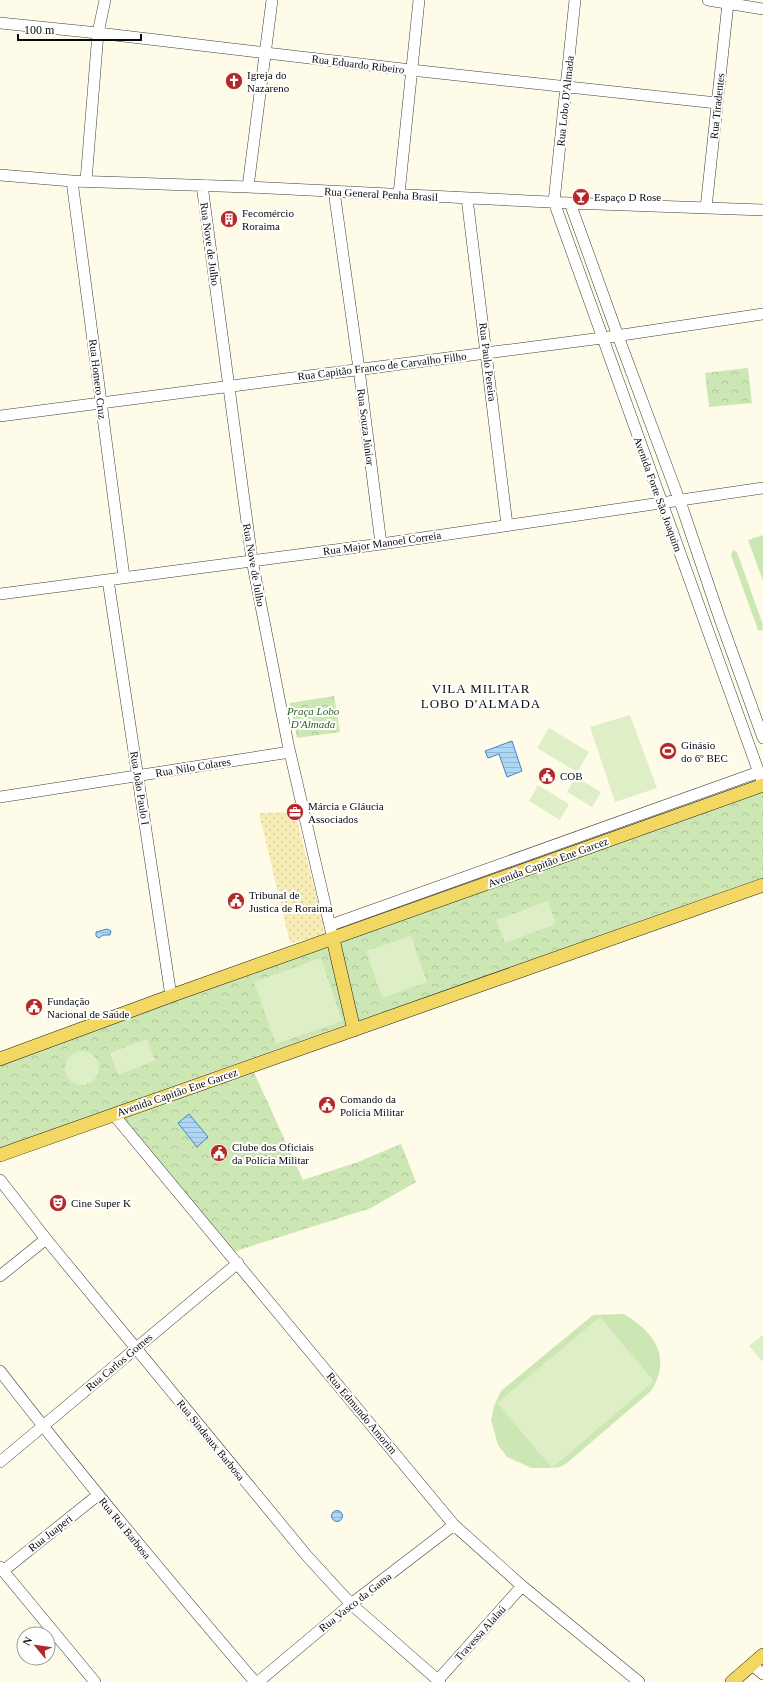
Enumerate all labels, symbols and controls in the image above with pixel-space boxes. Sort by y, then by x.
scale bar [18,16,141,42]
text: 100 m [24,23,55,37]
street label: Rua Eduardo Ribeiro [311,52,406,76]
street label: Rua Lobo D'Almada [554,55,576,147]
place label: Igreja do Nazareno [247,69,290,94]
church icon: Igreja do Nazareno [224,71,244,91]
street label: Rua Tiradentes [708,72,726,140]
street label: Rua General Penha Brasil [324,185,438,203]
bar icon: Espaço D Rose [571,187,591,207]
place label: Espaço D Rose [594,191,661,203]
street label: Rua Nove de Julho [198,202,222,287]
place label: Fecomércio Roraima [242,207,294,232]
building icon: Fecomércio Roraima [219,209,239,229]
street label: Rua Paulo Pereira [477,322,499,402]
street label: Rua Homero Cruz [87,338,109,420]
street label: Rua Capitão Franco de Carvalho Filho [297,350,468,382]
street label: Rua Souza Júnior [355,388,377,467]
street label: Avenida Forte São Joaquim [632,435,685,554]
street label: Rua Nove de Julho [241,523,267,608]
street label: Rua Major Manoel Correia [322,529,442,557]
district label: VILA MILITAR LOBO D'ALMADA [421,681,541,711]
park label: Praça Lobo D'Almada [286,705,340,730]
place label: Ginásio do 6º BEC [681,739,728,764]
sports icon: Ginásio do 6º BEC [658,741,678,761]
street label: Rua João Paulo I [128,750,152,826]
street label: Rua Nilo Colares [154,755,232,779]
public building icon: COB [537,766,557,786]
place label: COB [560,770,583,782]
place label: Márcia e Gláucia Associados [308,800,384,825]
office icon: Márcia e Gláucia Associados [285,802,305,822]
street label: Avenida Capitão Ene Garcez [486,835,610,889]
place label: Tribunal de Justica de Roraima [249,889,333,914]
public building icon: Tribunal de Justica de Roraima [226,891,246,911]
place label: Fundação Nacional de Saúde [47,995,130,1020]
public building icon: Fundação Nacional de Saúde [24,997,44,1017]
street label: Avenida Capitão Ene Garcez [115,1066,239,1118]
place label: Comando da Polícia Militar [340,1093,404,1118]
public building icon: Comando da Polícia Militar [317,1095,337,1115]
place label: Clube dos Oficiais da Polícia Militar [232,1141,314,1166]
public building icon: Clube dos Oficiais da Polícia Militar [209,1143,229,1163]
theatre icon: Cine Super K [48,1193,68,1213]
place label: Cine Super K [71,1197,131,1209]
street label: Rua Carlos Gomes [83,1331,155,1393]
street label: Rua Edmundo Amorim [324,1370,400,1457]
street label: Rua Sindeaux Barbosa [175,1397,247,1483]
street label: Rua Rui Barbosa [97,1495,153,1561]
street label: Rua Juaperi [26,1512,74,1554]
street label: Rua Vasco da Gama [316,1570,394,1634]
street label: Travessa Alalaú [452,1603,508,1663]
north arrow [16,1626,56,1666]
text: N [20,1635,34,1648]

